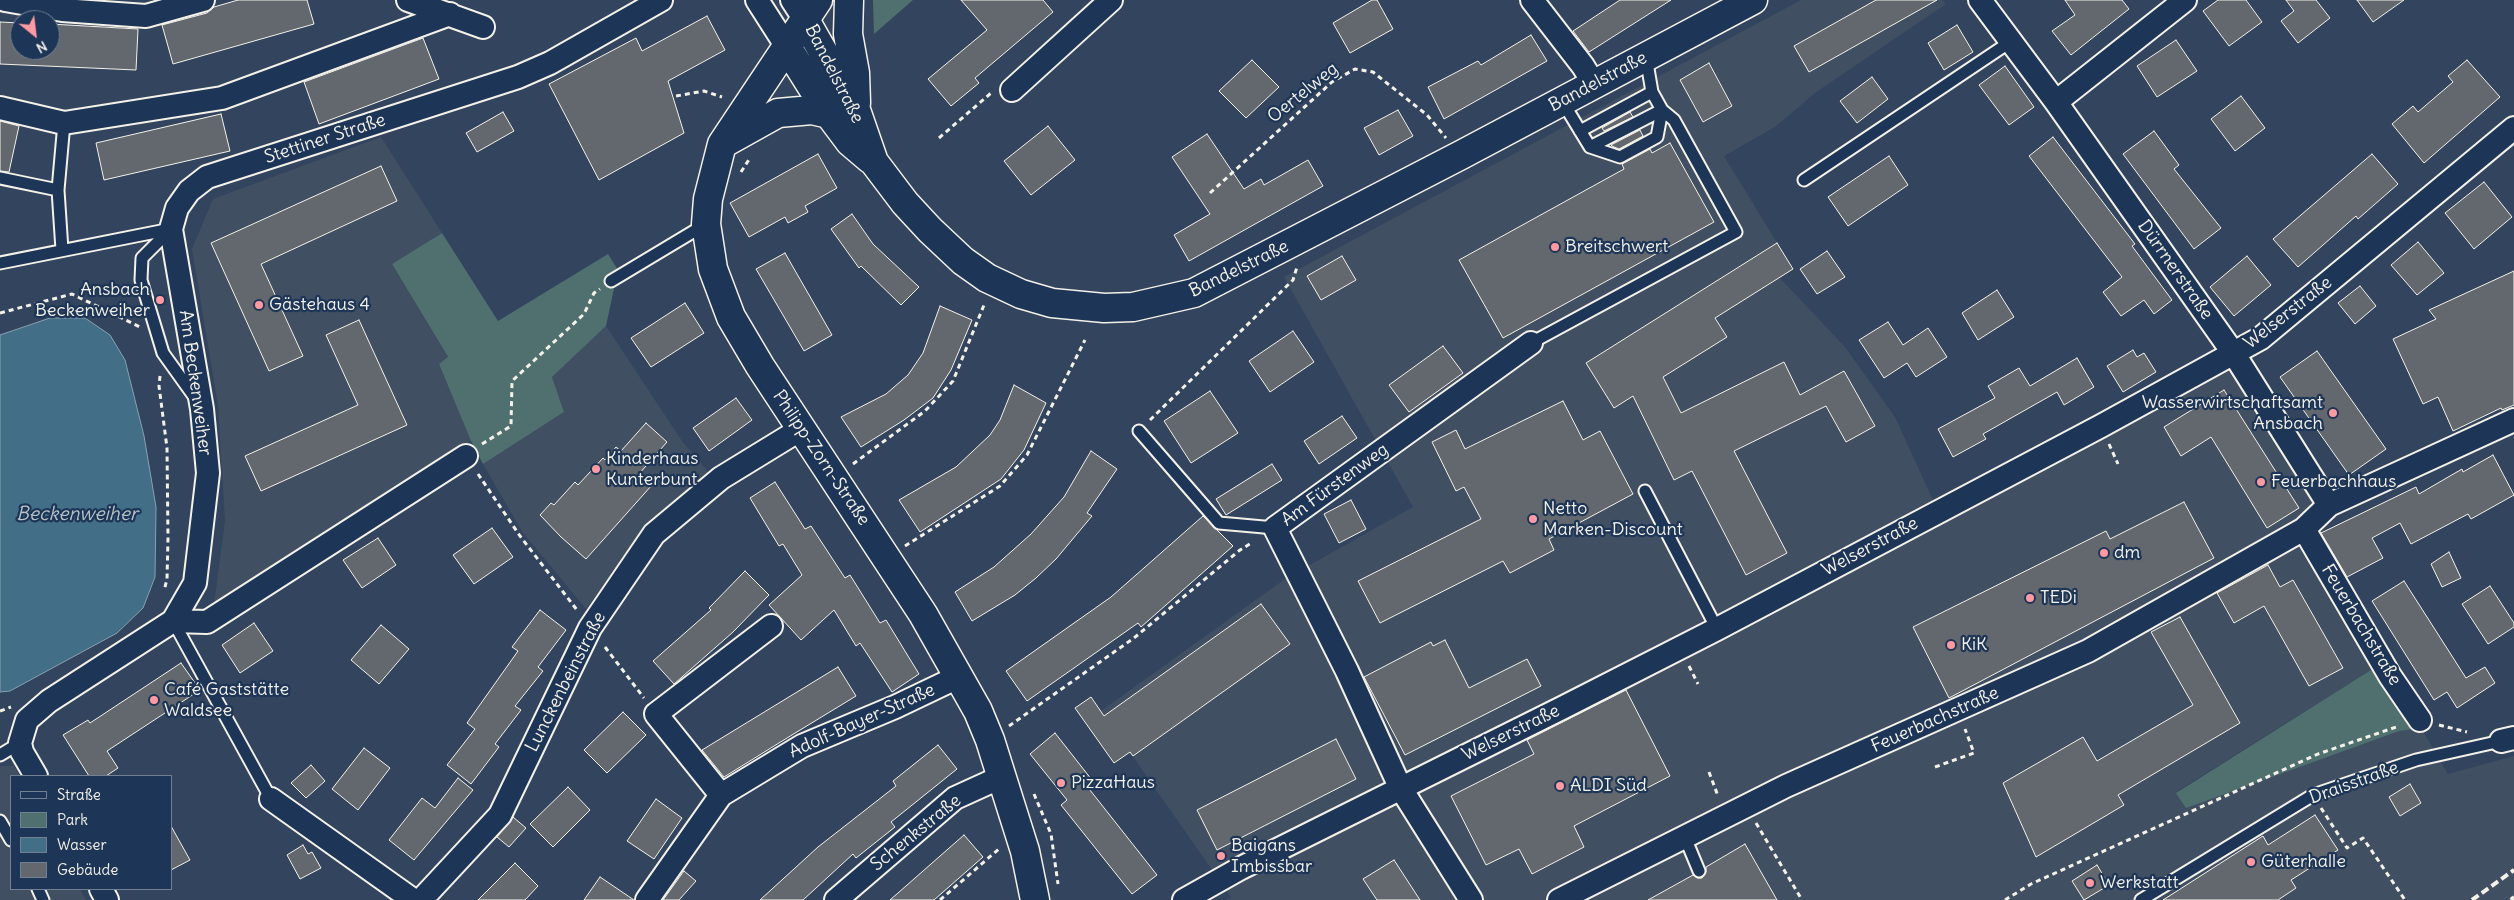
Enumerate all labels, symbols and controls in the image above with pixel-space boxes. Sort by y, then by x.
north arrow [10,10,60,60]
street label: Bandelstraße [800,21,868,127]
text: N [33,37,50,57]
street label: Bandelstraße [1545,47,1651,117]
street label: Oertelweg [1263,58,1343,128]
street label: Stettiner Straße [262,109,388,169]
street label: Dürrnerstraße [2133,216,2217,324]
street label: Bandelstraße [1186,236,1292,302]
place label: Breitschwert [1565,236,1668,258]
marker: Breitschwert [1549,241,1561,253]
street label: Welserstraße [2240,272,2336,354]
place label: Ansbach Beckenweiher [35,279,150,322]
marker: Ansbach Beckenweiher [154,294,166,306]
place label: Gästehaus 4 [269,294,370,316]
marker: Gästehaus 4 [253,299,265,311]
street label: Am Beckenweiher [174,309,216,457]
street label: Philipp-Zorn-Straße [768,386,874,530]
place label: Wasserwirtschaftsamt Ansbach [2142,392,2323,434]
marker: Wasserwirtschaftsamt Ansbach [2327,407,2339,419]
street label: Am Fürstenweg [1277,439,1393,531]
place label: Kinderhaus Kunterbunt [606,448,698,490]
marker: Kinderhaus Kunterbunt [590,463,602,475]
place label: Feuerbachhaus [2271,471,2396,493]
marker: Feuerbachhaus [2255,476,2267,488]
place label: Netto Marken-Discount [1543,498,1683,540]
water label: Beckenweiher [16,504,138,526]
marker: Netto Marken-Discount [1527,513,1539,525]
street label: Welserstraße [1818,513,1922,581]
place label: dm [2114,542,2140,564]
marker: dm [2098,547,2110,559]
street label: Feuerbachstraße [2316,561,2406,689]
place label: TEDi [2040,587,2077,609]
marker: TEDi [2024,592,2036,604]
street label: Lunckenbeinstraße [521,608,611,756]
place label: KiK [1961,634,1987,656]
marker: KiK [1945,639,1957,651]
place label: Café Gaststätte Waldsee [164,679,289,722]
street label: Adolf-Bayer-Straße [786,679,938,763]
street label: Feuerbachstraße [1868,682,2002,758]
marker: Café Gaststätte Waldsee [148,694,160,706]
street label: Welserstraße [1459,700,1563,766]
street label: Draisstraße [2306,757,2402,809]
place label: PizzaHaus [1071,772,1155,794]
legend [10,775,172,890]
place label: ALDI Süd [1570,775,1647,797]
marker: PizzaHaus [1055,777,1067,789]
marker: ALDI Süd [1554,780,1566,792]
text: Straße [57,785,101,804]
street label: Schenkstraße [866,790,966,876]
text: Park [57,810,88,829]
text: Wasser [57,835,107,854]
place label: Baigans Imbissbar [1231,835,1312,878]
marker: Baigans Imbissbar [1215,850,1227,862]
place label: Güterhalle [2261,851,2346,873]
marker: Güterhalle [2245,856,2257,868]
text: Gebäude [57,860,118,879]
place label: Werkstatt [2100,872,2179,894]
marker: Werkstatt [2084,877,2096,889]

